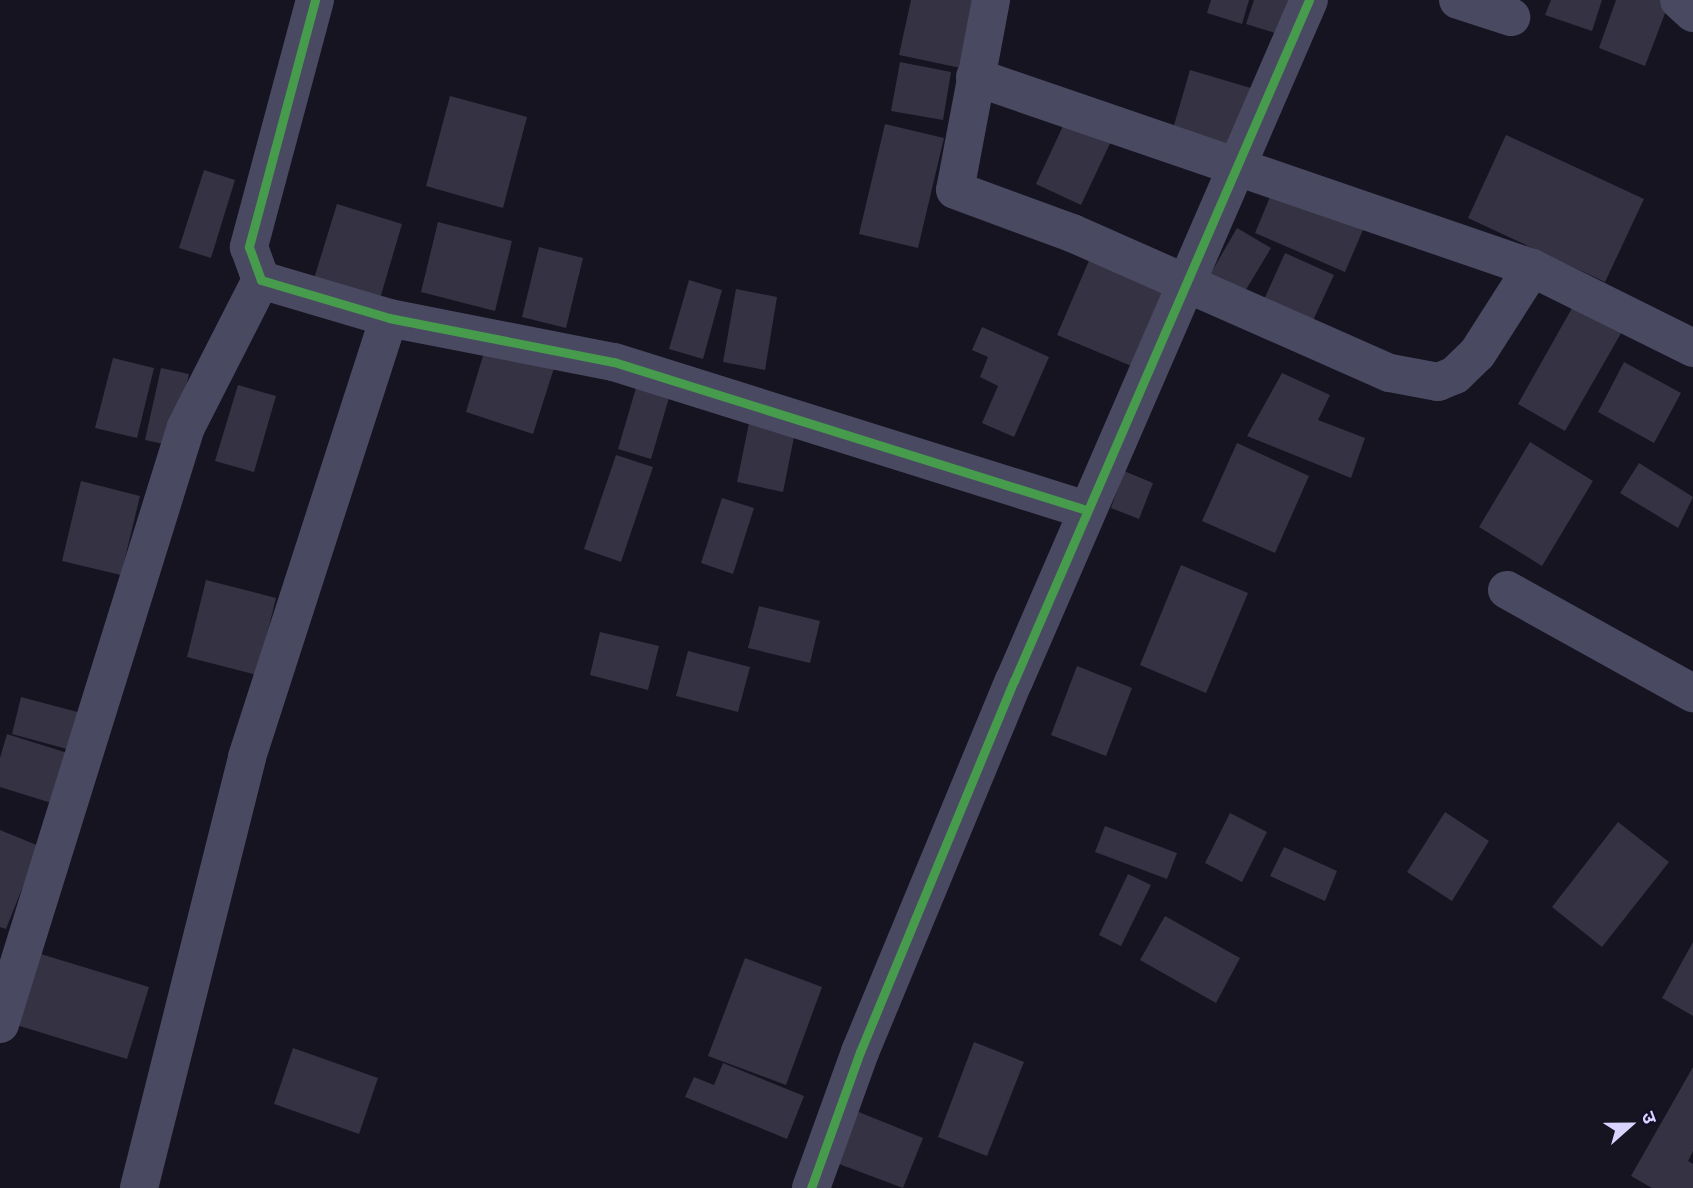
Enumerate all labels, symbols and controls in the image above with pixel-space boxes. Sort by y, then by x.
north arrow [1595,1090,1665,1160]
text: उ [1636,1108,1663,1127]

